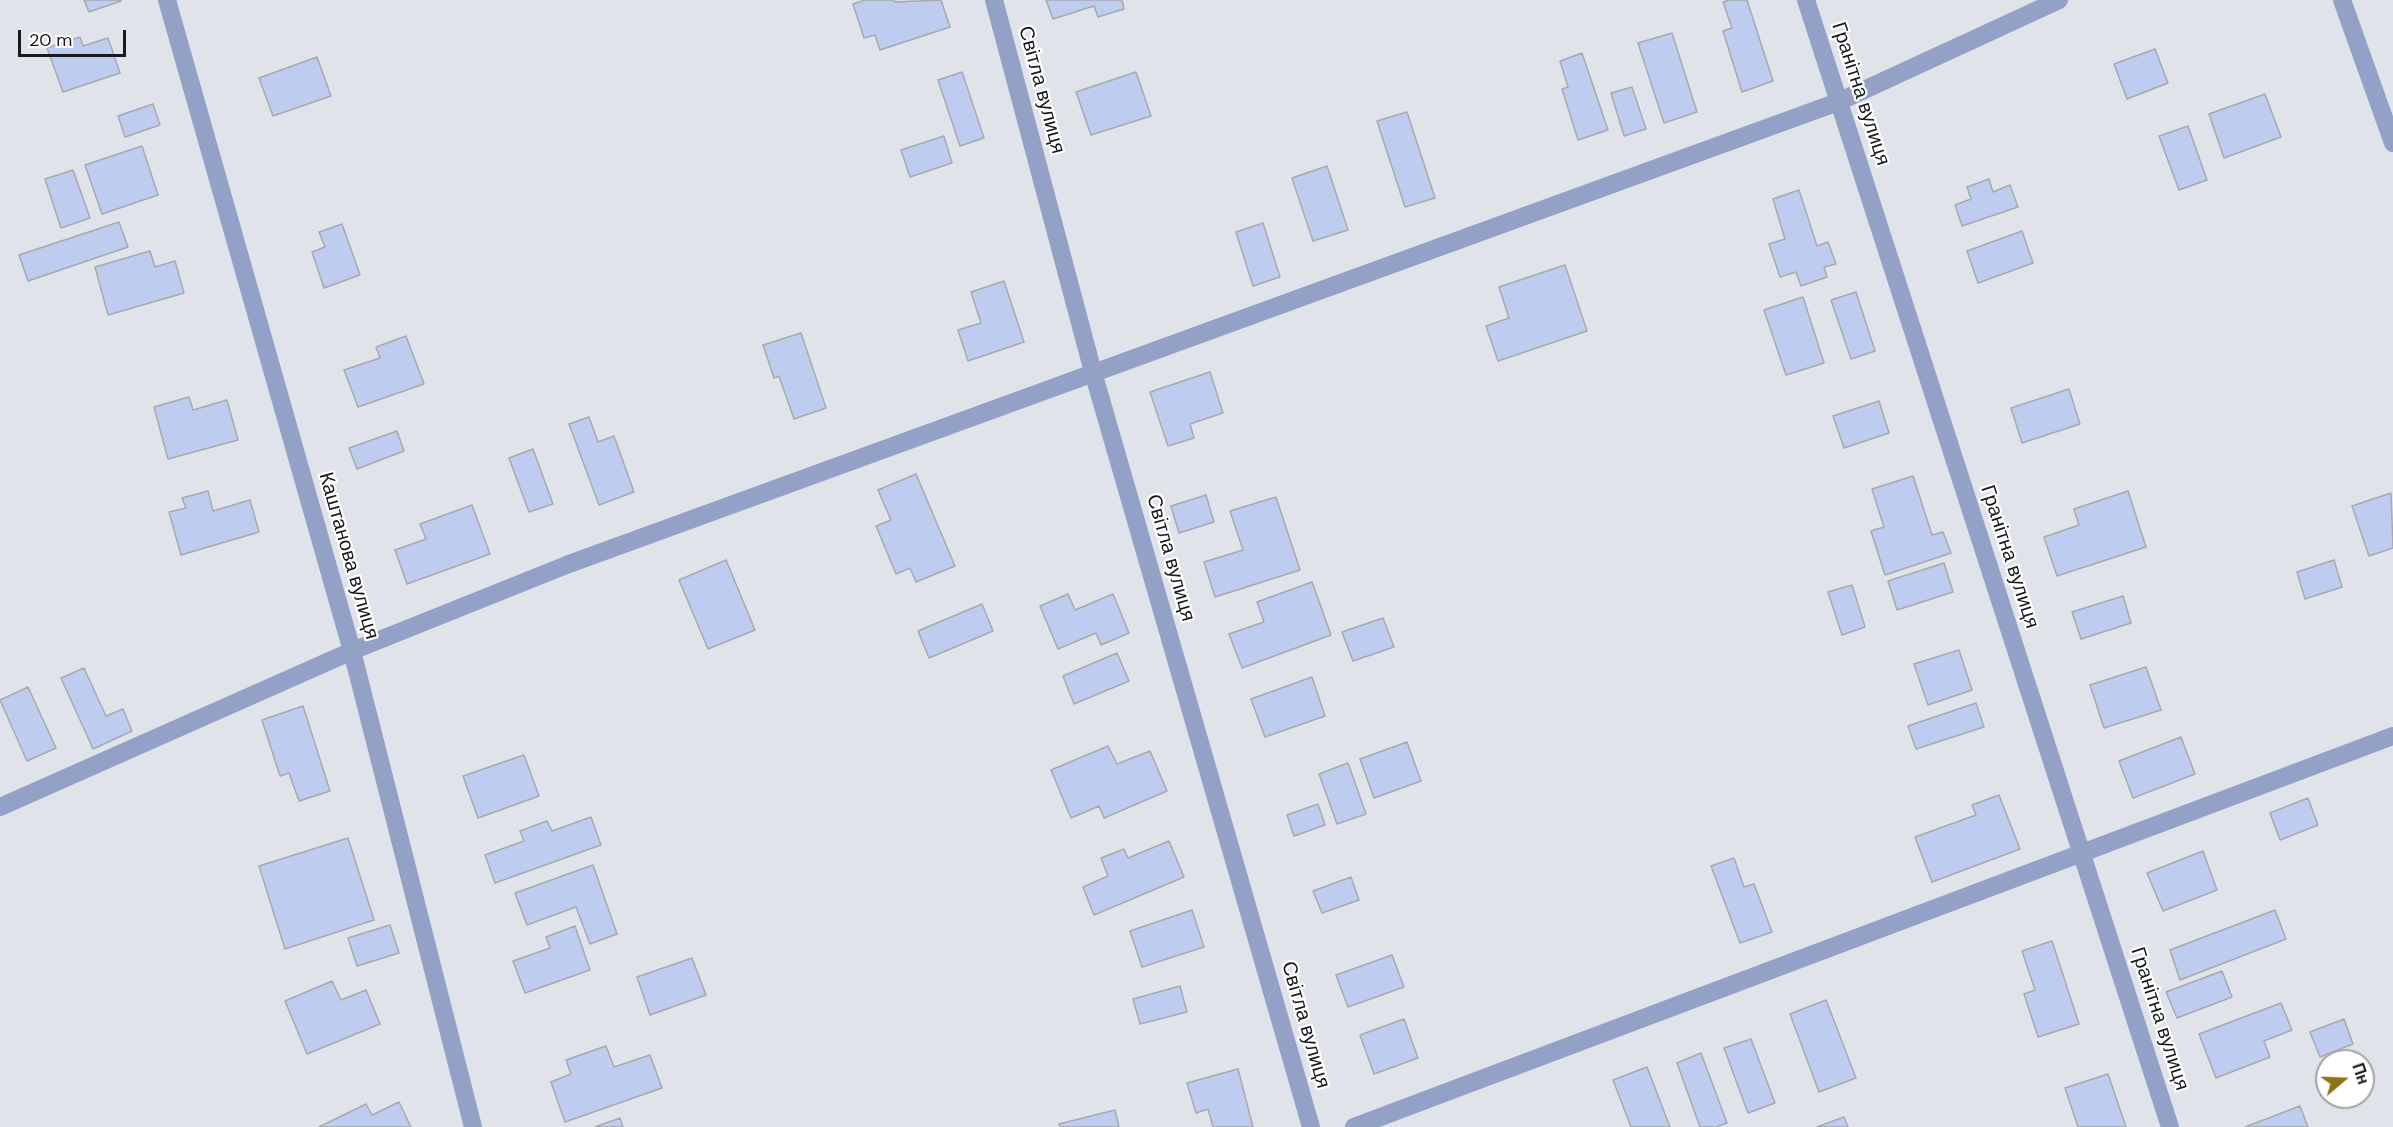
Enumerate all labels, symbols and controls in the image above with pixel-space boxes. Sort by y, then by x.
scale bar [21,18,129,56]
street label: Гранітна вулиця [1826,19,1894,169]
street label: Світла вулиця [1012,24,1070,156]
text: 20 m [29,28,72,52]
street label: Каштанова вулиця [313,470,383,642]
street label: Гранітна вулиця [1975,482,2043,632]
street label: Світла вулиця [1140,492,1200,624]
street label: Гранітна вулиця [2125,944,2193,1094]
street label: Світла вулиця [1275,959,1335,1091]
north arrow [2315,1049,2375,1109]
text: Пн [2347,1060,2374,1087]

